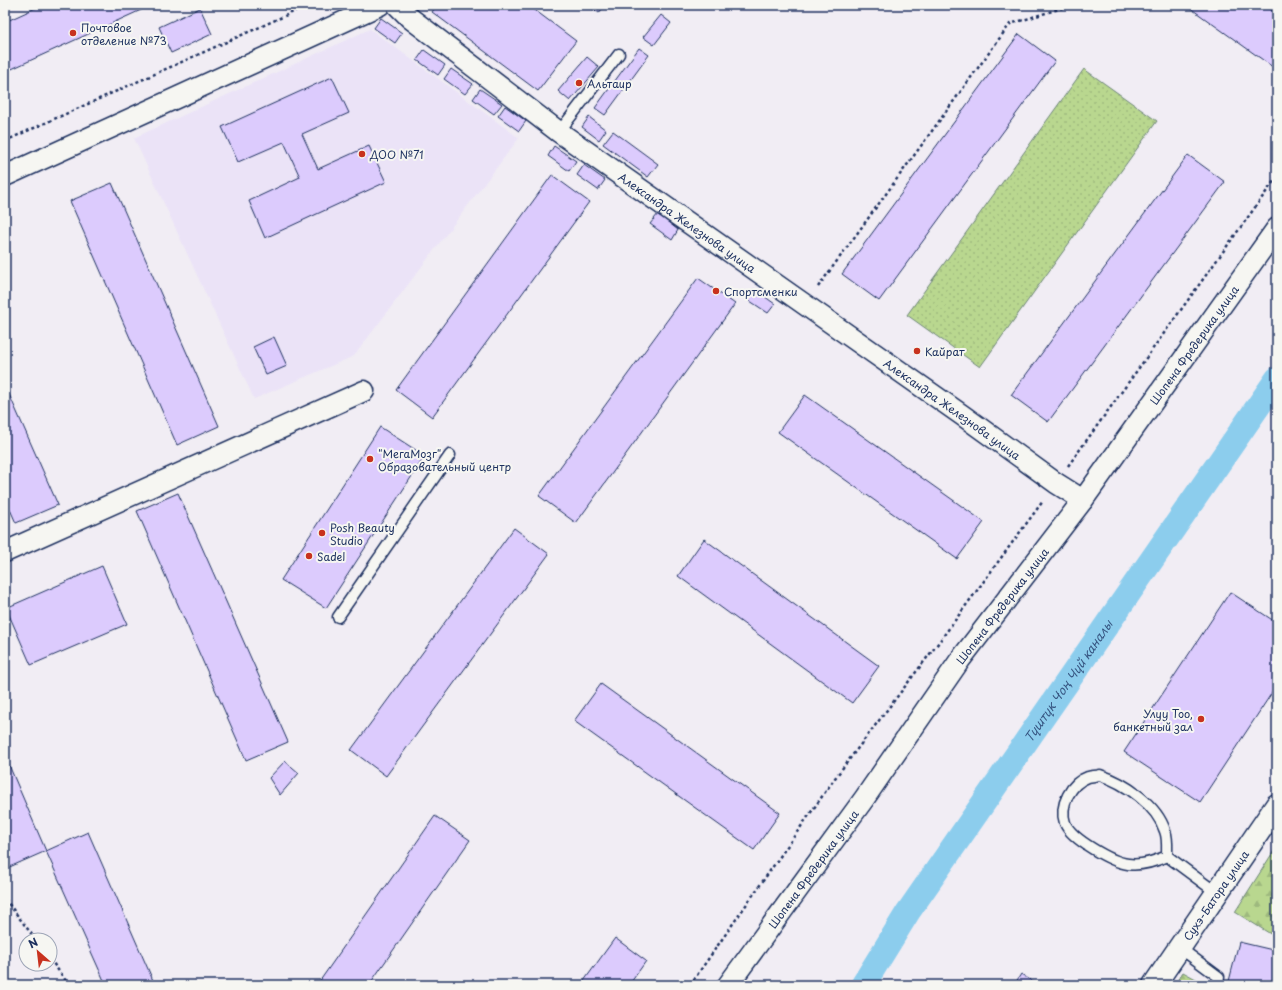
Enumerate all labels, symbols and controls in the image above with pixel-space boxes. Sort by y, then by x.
place label: Почтовое отделение №73 [81,19,167,49]
marker: Почтовое отделение №73 [68,28,78,38]
place label: Альтаир [587,75,632,92]
marker: Альтаир [574,78,584,88]
place label: ДОО №71 [369,146,423,163]
marker: ДОО №71 [357,149,367,159]
street label: Александра Железнова улица [615,168,760,276]
street label: Шопена Фредерика улица [1145,281,1242,408]
place label: Спортсменки [724,283,798,300]
marker: Спортсменки [711,286,721,296]
place label: Кайрат [925,343,965,360]
marker: Кайрат [912,346,922,356]
street label: Александра Железнова улица [880,354,1024,463]
place label: "МегаМозг" Образовательный центр [378,445,511,475]
marker: "МегаМозг" Образовательный центр [365,454,375,464]
place label: Posh Beauty Studio [330,519,395,549]
marker: Posh Beauty Studio [317,528,327,538]
street label: Шопена Фредерика улица [952,544,1052,667]
place label: Sadel [317,548,345,565]
marker: Sadel [304,551,314,561]
water label: Түштүк Чоң Чүй каналы [1020,615,1117,745]
place label: Улуу Тоо, банкетный зал [1113,705,1193,735]
marker: Улуу Тоо, банкетный зал [1196,714,1206,724]
street label: Шопена Фредерика улица [764,806,862,932]
street label: Сухэ-Батора улица [1179,846,1253,944]
north arrow [18,932,58,972]
text: N [25,933,41,952]

